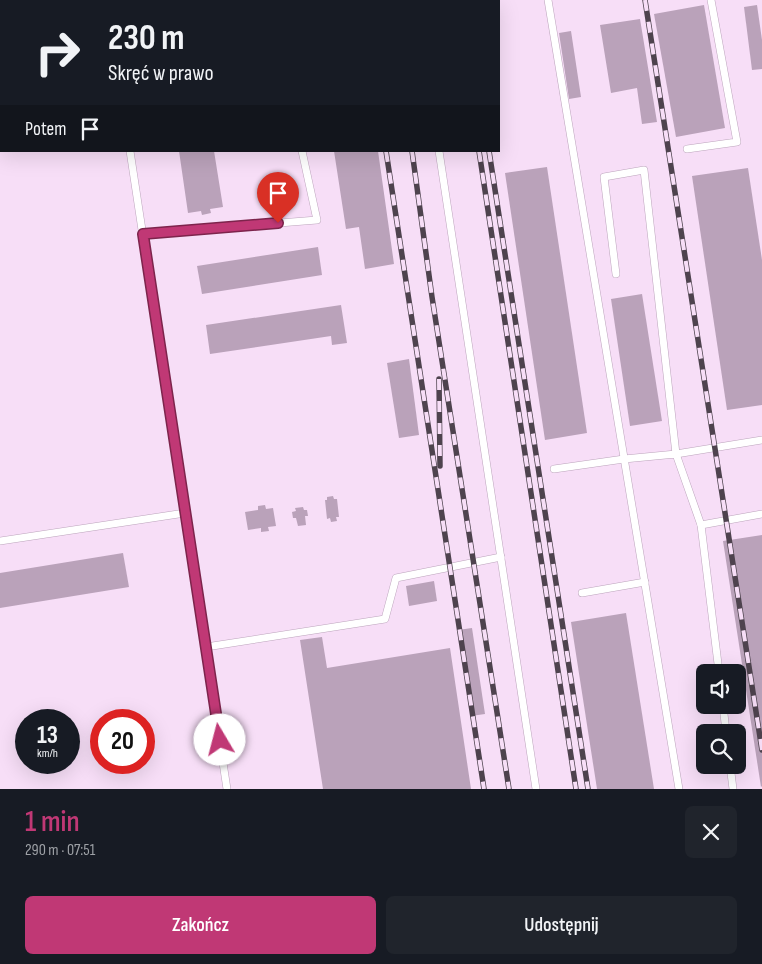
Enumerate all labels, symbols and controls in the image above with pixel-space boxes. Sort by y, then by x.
text: 230 m [108,17,184,60]
icon: right [25,20,90,85]
text: Skręć w prawo [108,60,214,87]
icon: arrive [76,115,104,143]
text: Potem [25,118,66,141]
pin [257,172,299,223]
icon: arrive [264,179,292,207]
map controls [696,664,746,774]
button: sound [696,664,746,714]
speed limit sign: 20 [90,709,155,774]
position arrow [193,713,245,765]
text: 13 [37,720,58,751]
button: search [696,724,746,774]
text: km/h [37,746,58,761]
text: 1 min [25,804,80,840]
button: close [685,806,737,858]
text: 290 m · 07:51 [25,841,95,860]
button: Zakończ [25,896,376,954]
button: Udostępnij [386,896,737,954]

